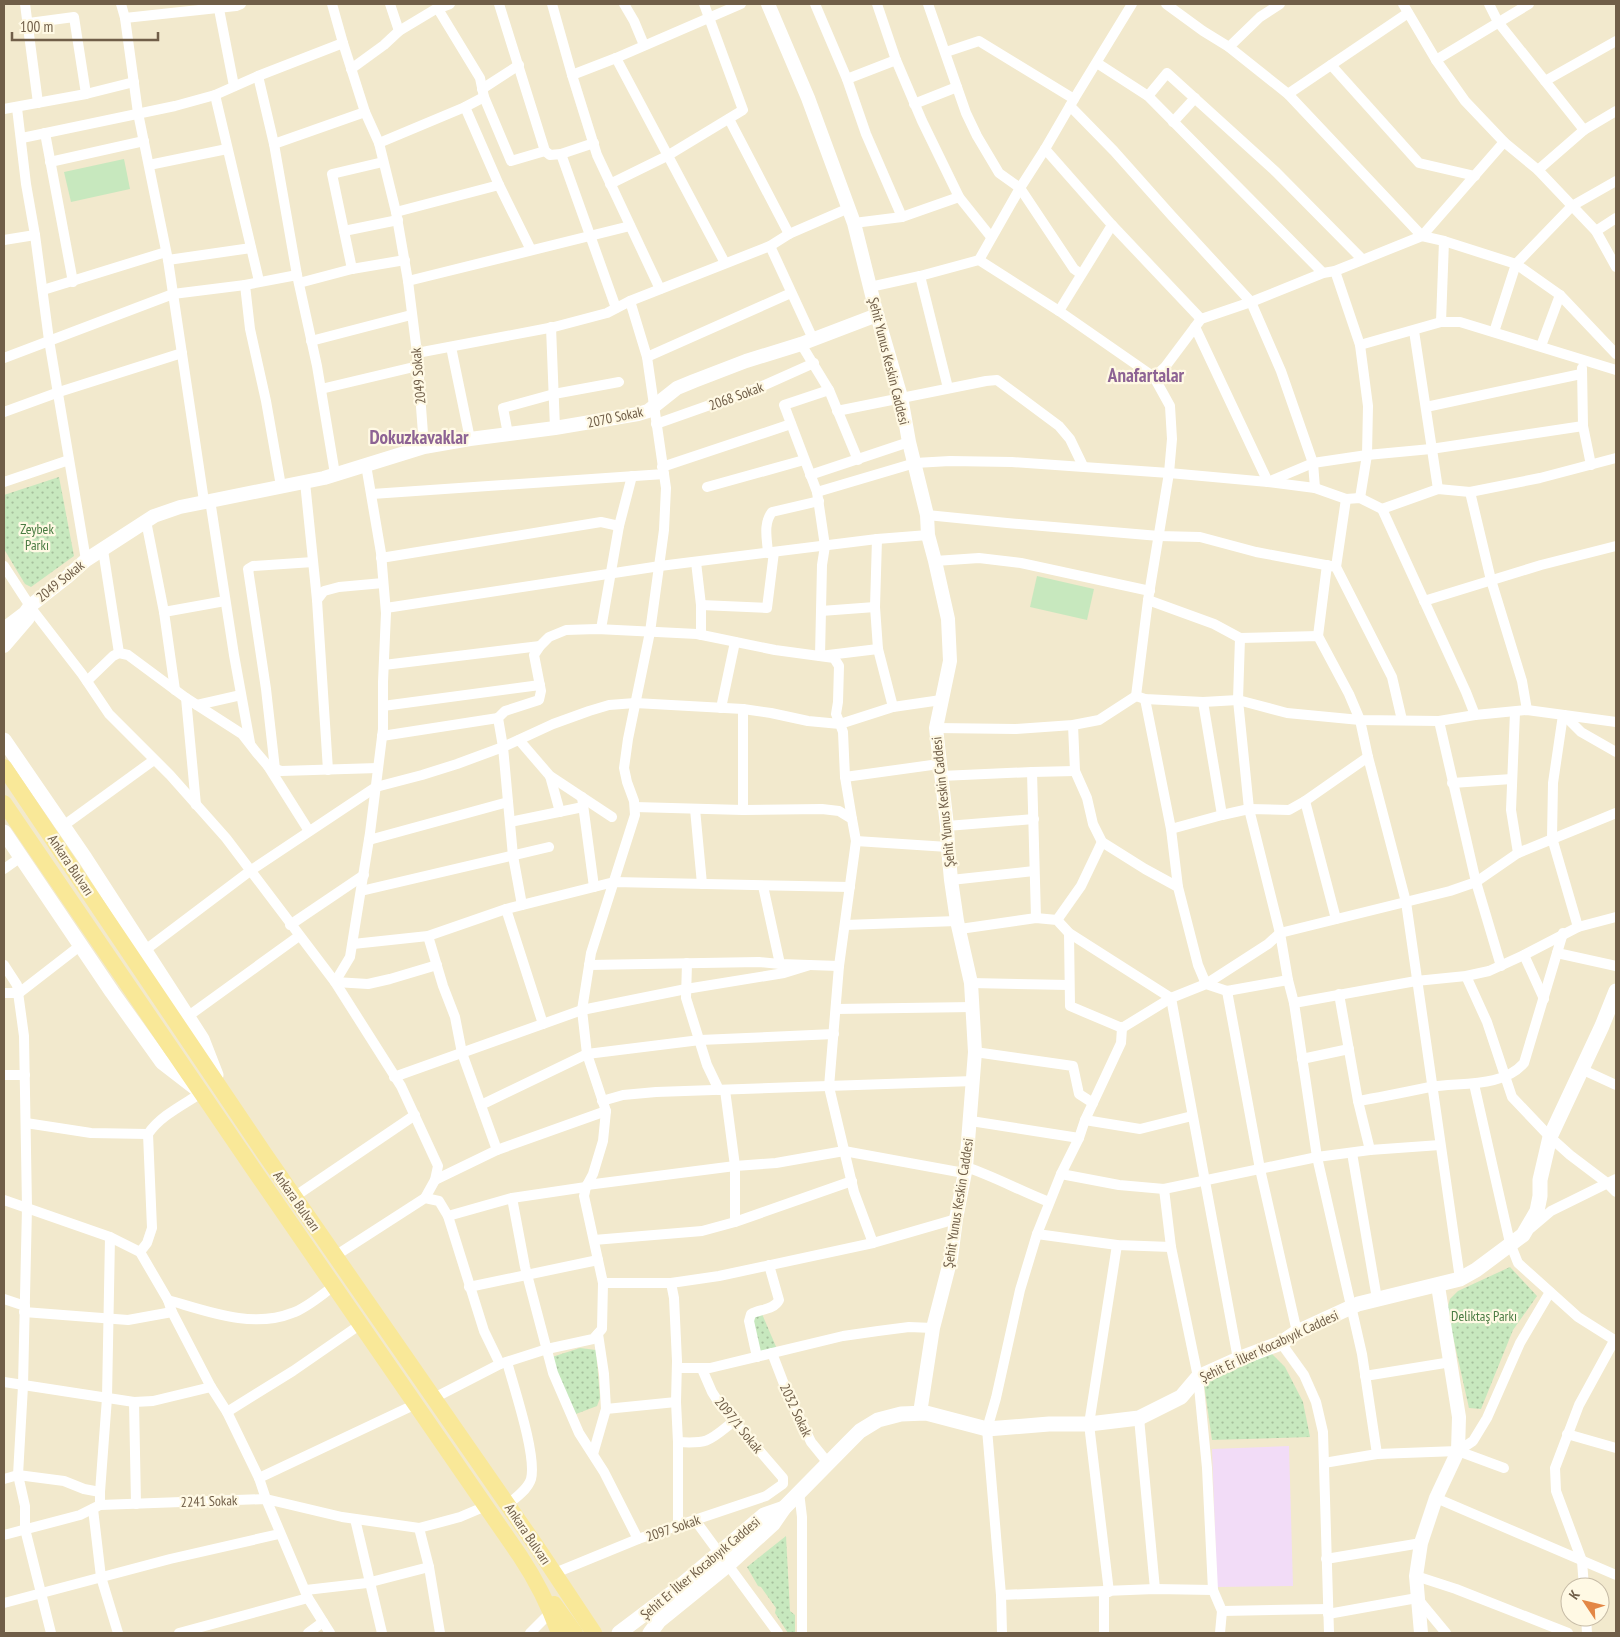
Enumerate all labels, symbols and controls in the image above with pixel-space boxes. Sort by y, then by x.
scale bar [12,10,159,42]
text: 100 m [20,17,53,36]
street label: Şehit Yunus Keskin Caddesi [864,295,914,427]
street label: 2049 Sokak [407,346,429,405]
district label: Anafartalar [1107,363,1185,387]
street label: 2068 Sokak [706,378,766,414]
street label: 2070 Sokak [585,402,645,432]
district label: Dokuzkavaklar [369,425,469,449]
park label: Zeybek Parkı [20,520,54,554]
street label: 2049 Sokak [32,556,88,606]
street label: Şehit Yunus Keskin Caddesi [927,736,959,868]
street label: Ankara Bulvarı [44,831,98,899]
street label: Şehit Yunus Keskin Caddesi [939,1137,977,1269]
street label: Ankara Bulvarı [270,1167,324,1235]
street label: Şehit Er İlker Kocabıyık Caddesi [1197,1306,1341,1386]
park label: Deliktaş Parkı [1451,1307,1517,1325]
street label: 2032 Sokak [776,1381,816,1440]
street label: 2097/1 Sokak [711,1393,767,1457]
street label: 2241 Sokak [180,1491,238,1511]
street label: Ankara Bulvarı [501,1500,555,1568]
street label: 2097 Sokak [644,1510,703,1546]
street label: Şehit Er İlker Kocabıyık Caddesi [636,1513,764,1623]
north arrow [1560,1577,1610,1627]
text: K [1565,1586,1584,1603]

